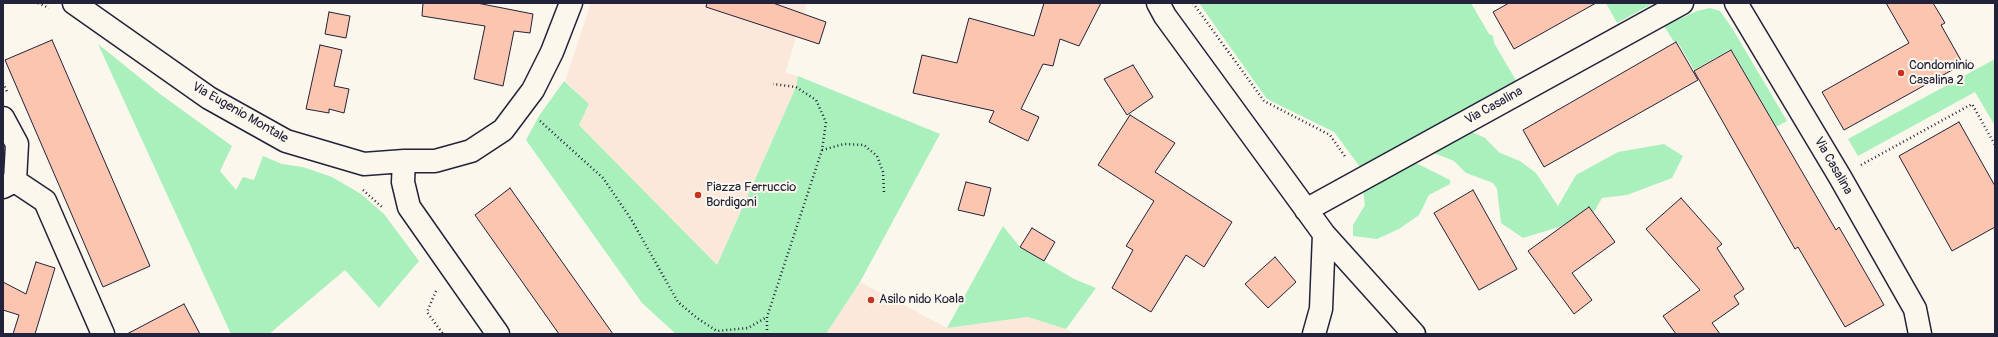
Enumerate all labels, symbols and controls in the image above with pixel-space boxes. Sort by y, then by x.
place label: Condominio Casalina 2 [1909,58,1974,89]
marker: Condominio Casalina 2 [1896,68,1906,78]
street label: Via Eugenio Montale [189,79,291,147]
street label: Via Casalina [1462,84,1526,128]
street label: Via Casalina [1810,135,1856,197]
place label: Piazza Ferruccio Bordigoni [706,180,796,211]
marker: Piazza Ferruccio Bordigoni [693,190,703,200]
place label: Asilo nido Koala [879,292,964,308]
marker: Asilo nido Koala [866,295,876,305]

